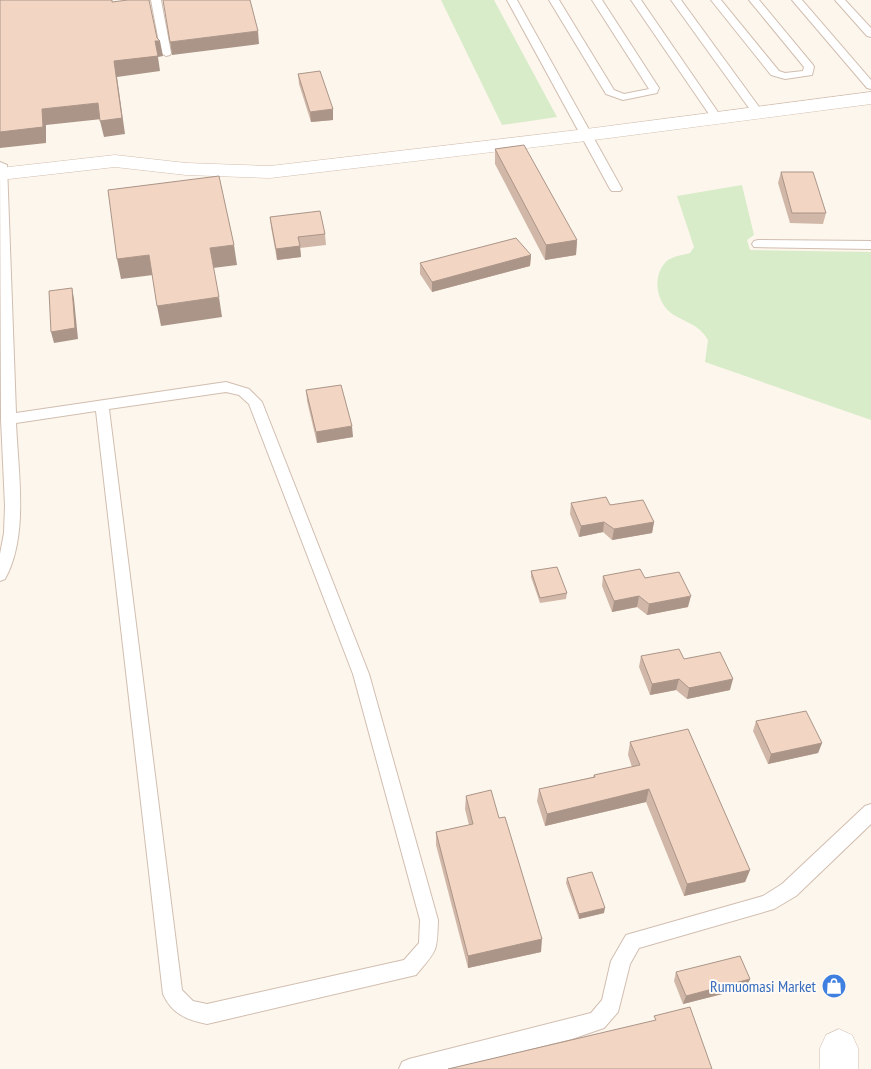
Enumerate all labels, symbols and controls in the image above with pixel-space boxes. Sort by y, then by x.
shop icon: Rumuomasi Market [821,973,847,999]
place label: Rumuomasi Market [710,976,817,996]

